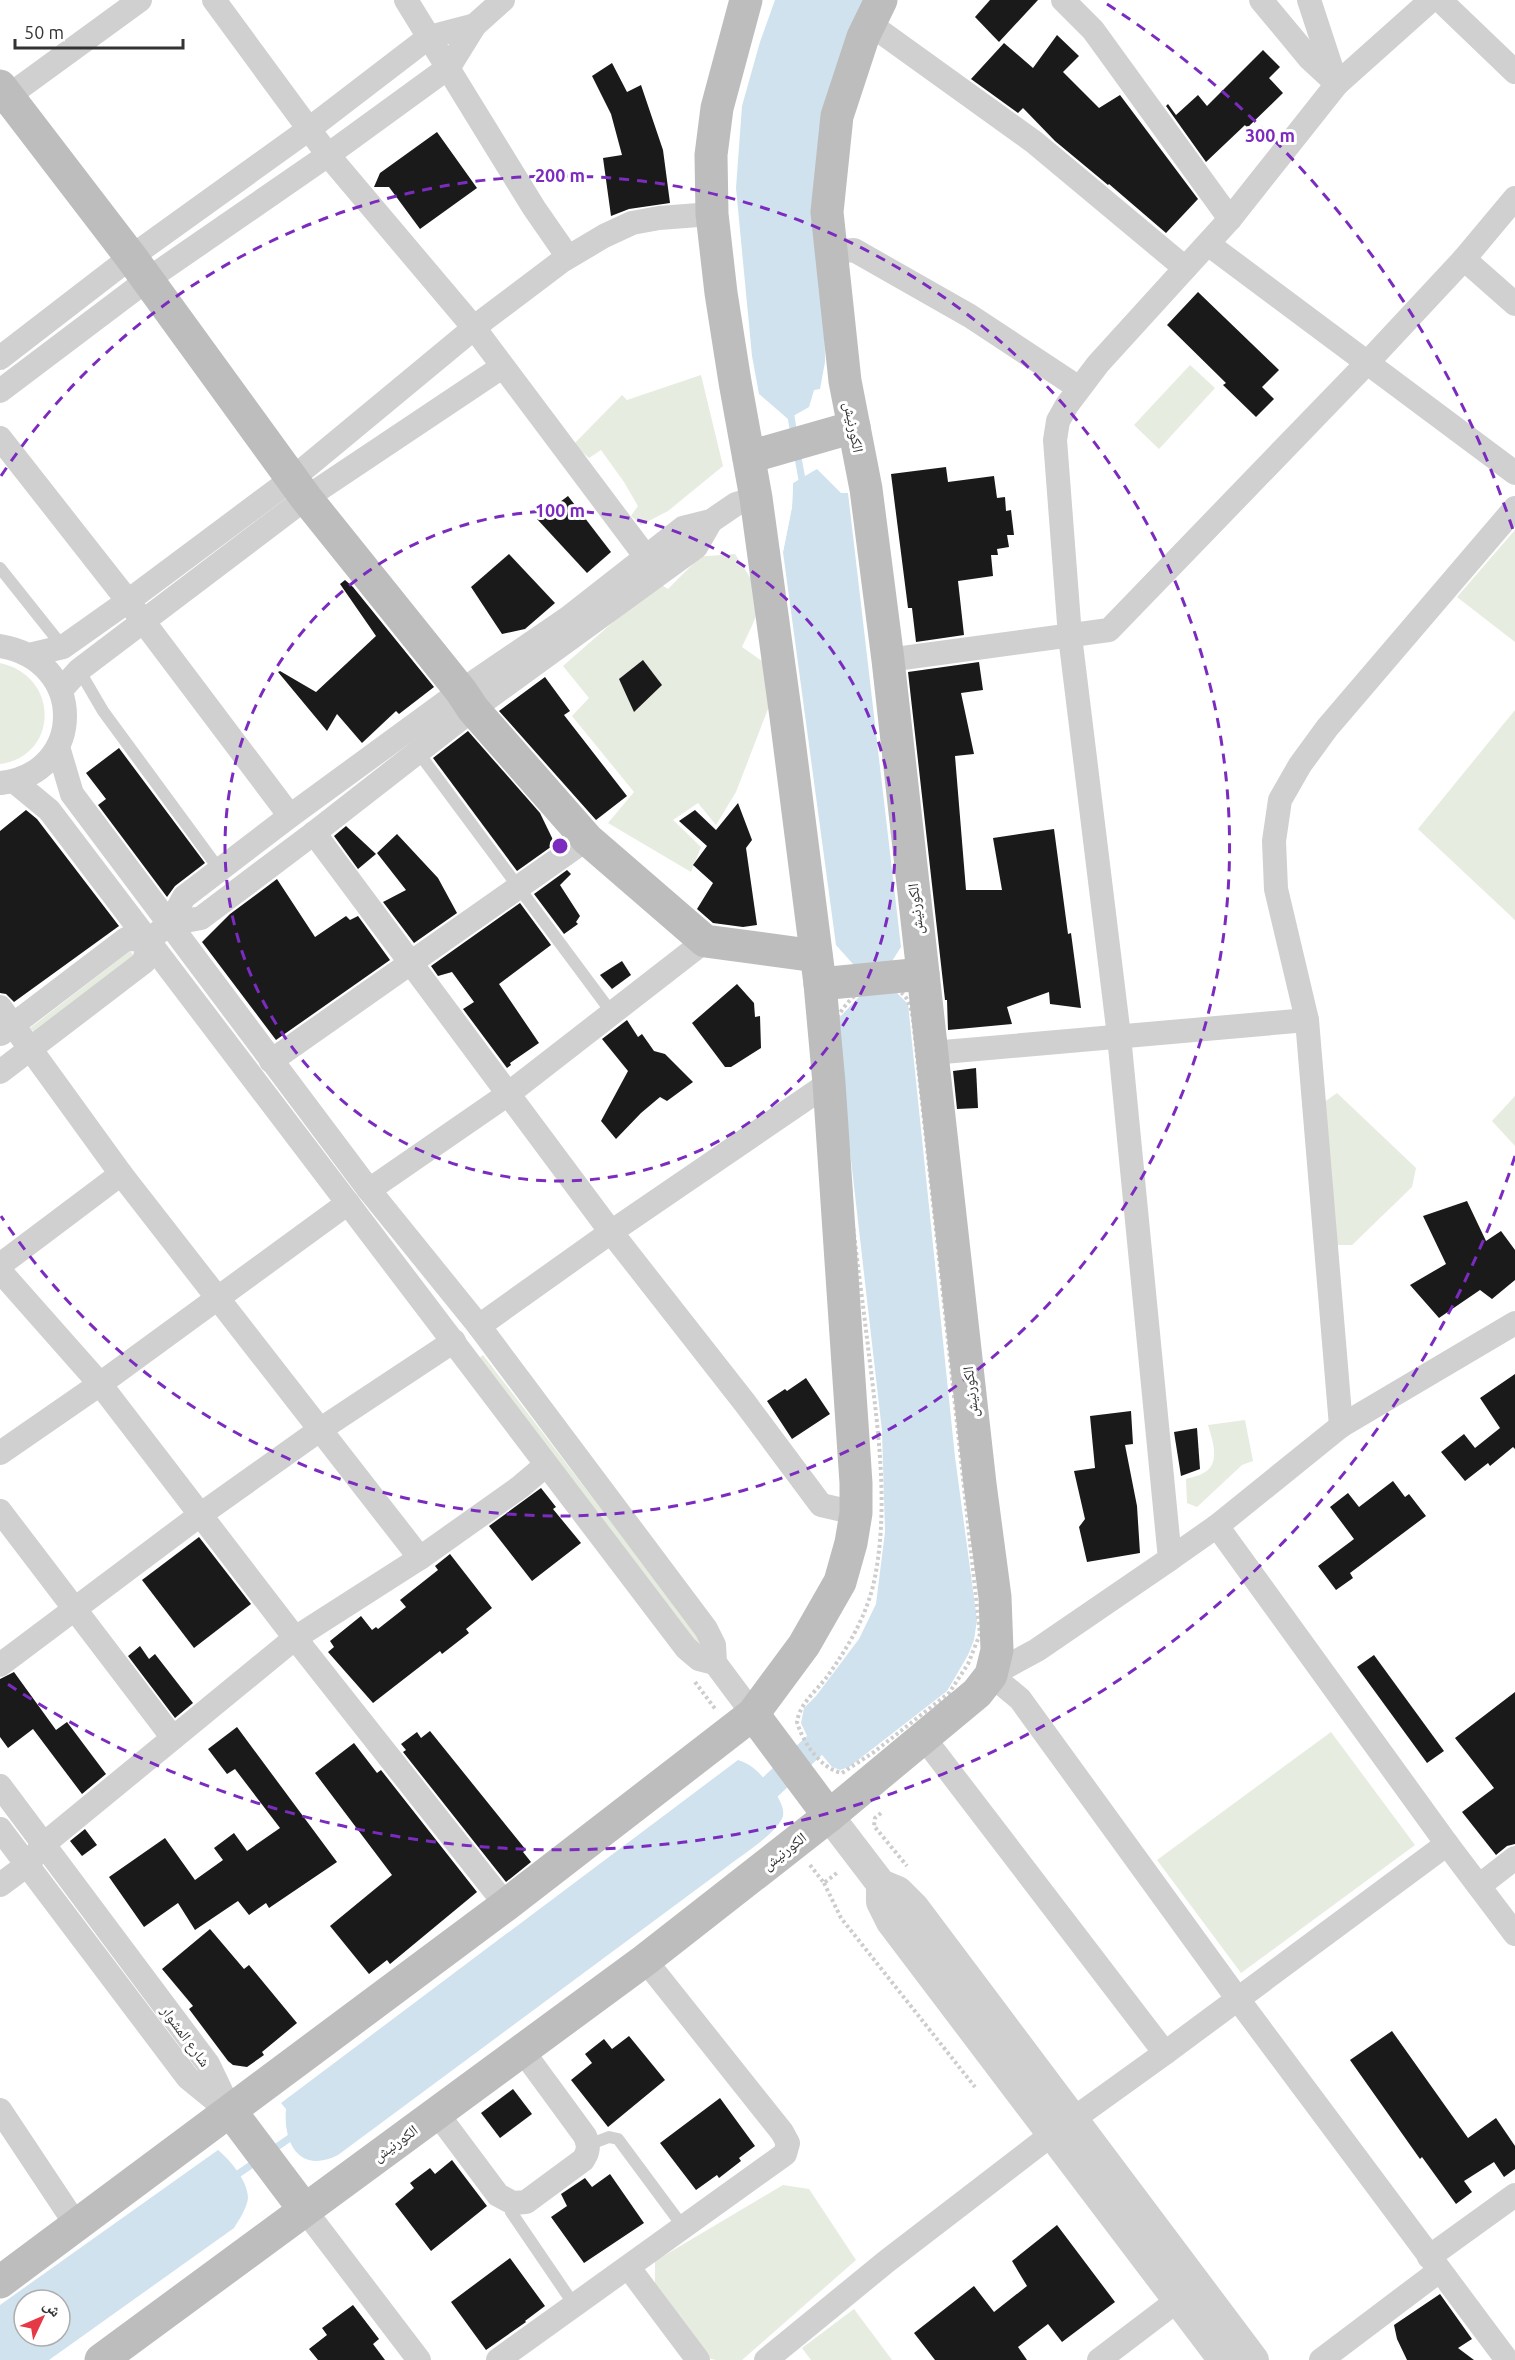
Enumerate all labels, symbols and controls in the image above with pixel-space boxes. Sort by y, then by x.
scale bar [15,12,183,50]
text: 50 m [24,22,64,42]
text: 300 m [1245,125,1295,145]
text: 200 m [535,165,585,185]
street label: الكورنيش [839,400,867,454]
text: 100 m [535,500,585,520]
centre of rings [550,836,570,856]
street label: الكورنيش [904,882,928,935]
street label: الكورنيش [959,1365,983,1418]
street label: الكورنيش [759,1829,811,1875]
street label: شارع المشوار [156,2001,214,2071]
street label: الكورنيش [369,2121,422,2167]
north arrow [12,2288,72,2348]
text: ش [40,2295,65,2321]

